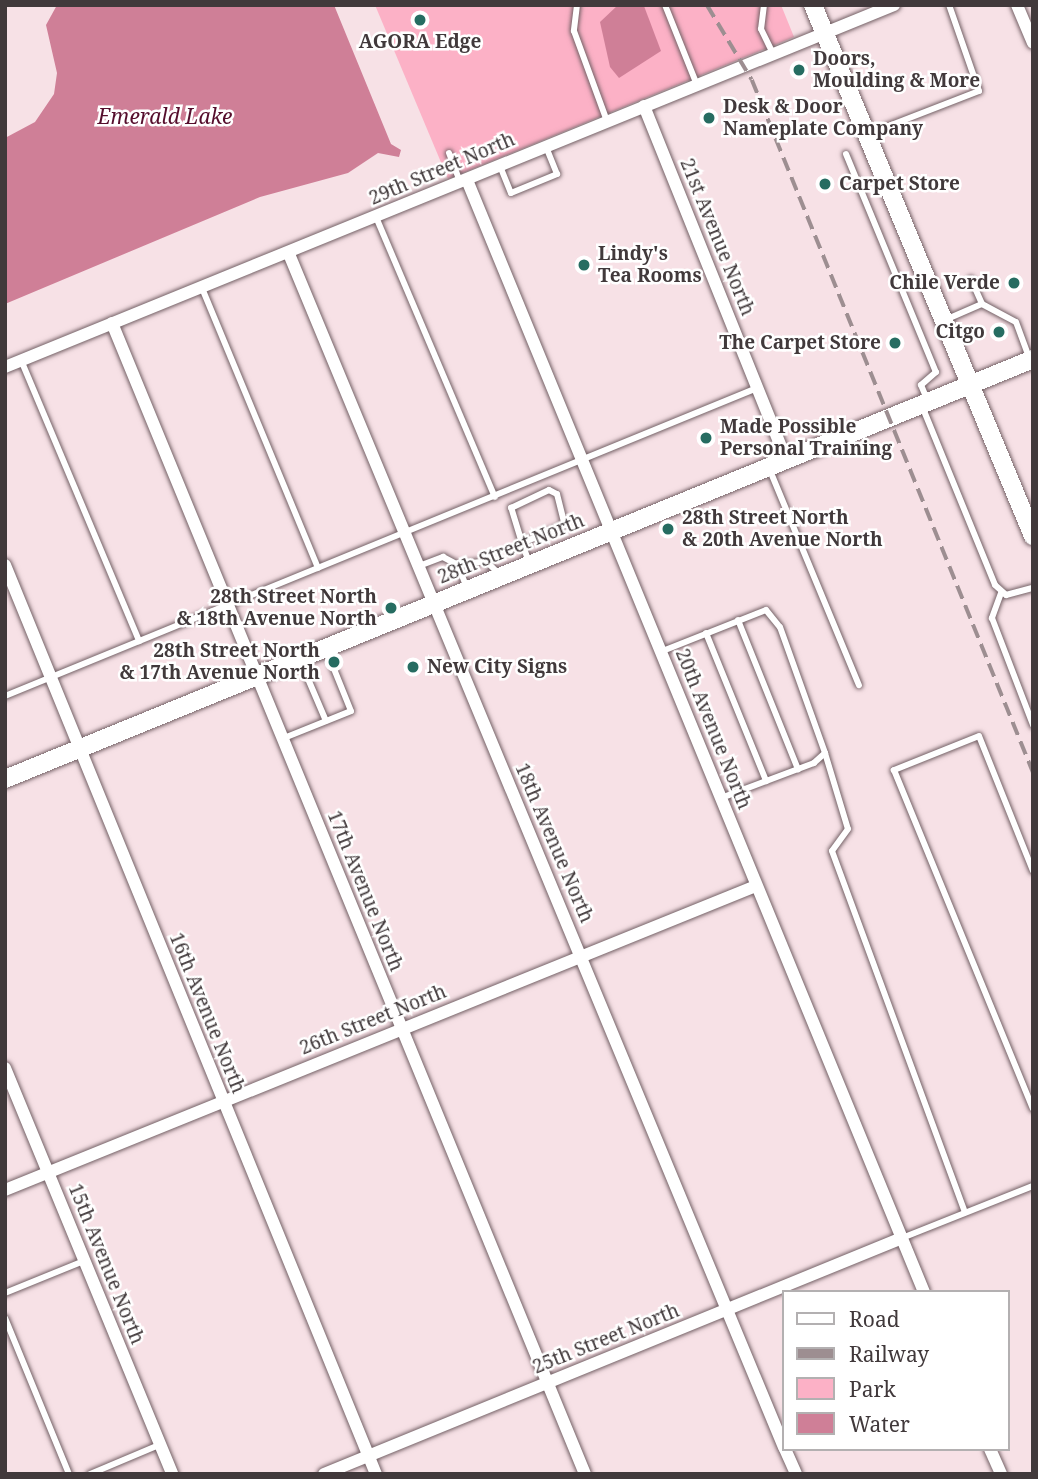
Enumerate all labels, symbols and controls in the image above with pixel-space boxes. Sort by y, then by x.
marker: AGORA Edge [412,12,428,28]
place label: AGORA Edge [359,31,481,53]
place label: Doors, Moulding & More [813,48,980,92]
marker: Doors, Moulding & More [791,62,807,78]
place label: Desk & Door Nameplate Company [723,96,923,140]
water label: Emerald Lake [98,103,232,129]
marker: Desk & Door Nameplate Company [701,110,717,126]
street label: 29th Street North [366,128,518,210]
street label: 21st Avenue North [675,155,759,319]
place label: Carpet Store [839,173,960,195]
marker: Carpet Store [817,176,833,192]
place label: Lindy's Tea Rooms [598,243,702,287]
marker: Lindy's Tea Rooms [576,257,592,273]
place label: Chile Verde [889,272,1000,294]
marker: Chile Verde [1006,275,1022,291]
place label: Citgo [936,321,985,343]
marker: Citgo [991,324,1007,340]
place label: The Carpet Store [719,332,881,354]
marker: The Carpet Store [887,335,903,351]
place label: Made Possible Personal Training [720,416,892,460]
marker: Made Possible Personal Training [698,430,714,446]
place label: 28th Street North & 20th Avenue North [682,507,883,551]
street label: 28th Street North [434,509,588,589]
marker: 28th Street North & 20th Avenue North [660,521,676,537]
place label: 28th Street North & 18th Avenue North [176,586,377,630]
marker: 28th Street North & 18th Avenue North [383,600,399,616]
place label: 28th Street North & 17th Avenue North [119,640,320,684]
street label: 20th Avenue North [670,645,756,813]
marker: 28th Street North & 17th Avenue North [326,654,342,670]
place label: New City Signs [427,656,567,678]
marker: New City Signs [405,659,421,675]
street label: 18th Avenue North [510,760,598,926]
street label: 17th Avenue North [322,807,408,975]
street label: 16th Avenue North [164,929,250,1097]
street label: 26th Street North [296,980,450,1060]
street label: 15th Avenue North [63,1180,149,1348]
legend [782,1290,1010,1451]
street label: 25th Street North [529,1299,683,1379]
text: Road [849,1305,900,1333]
text: Railway [849,1340,929,1368]
text: Park [849,1375,896,1403]
text: Water [849,1410,910,1438]

